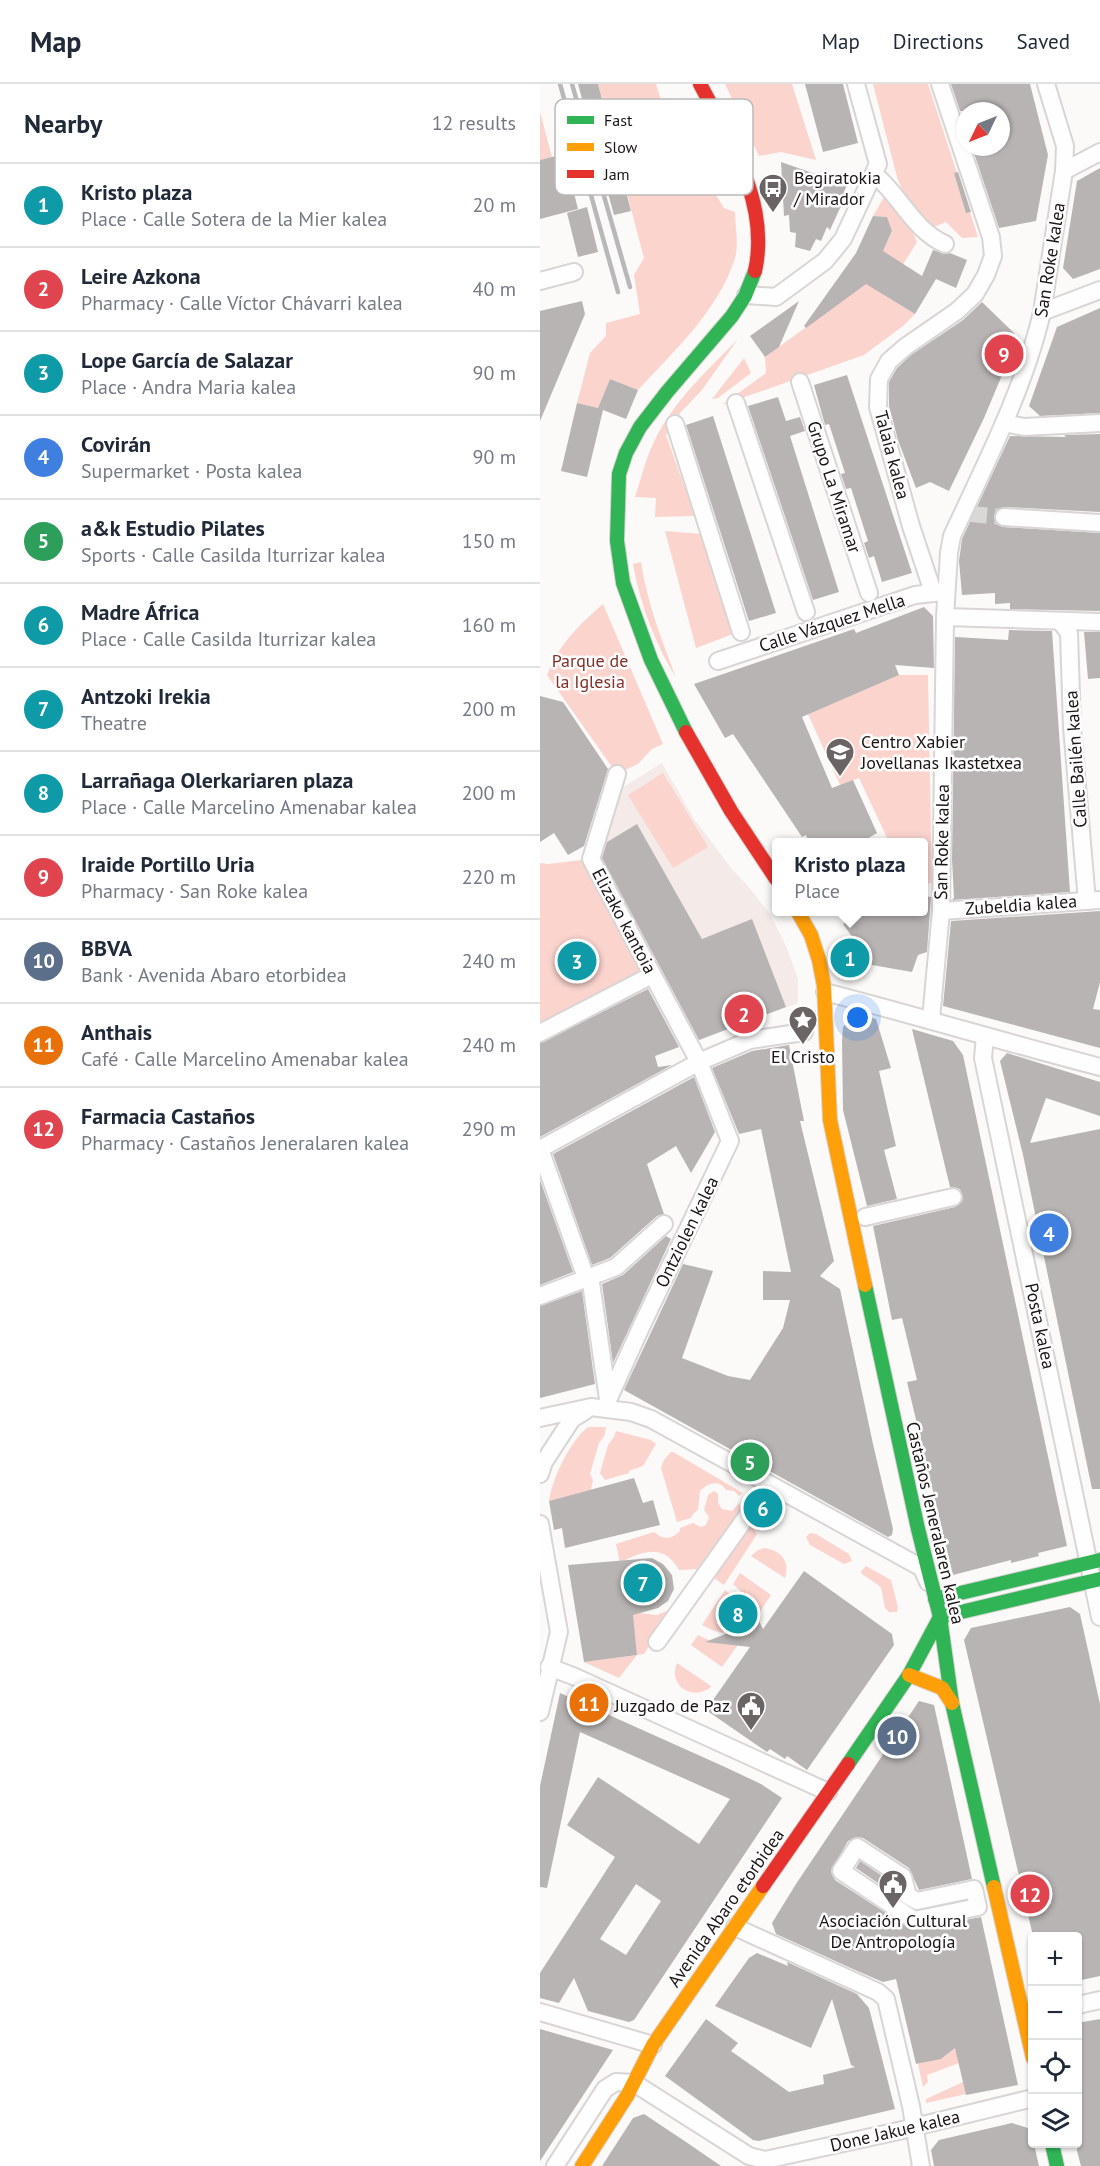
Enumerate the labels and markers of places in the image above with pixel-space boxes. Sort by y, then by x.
place label: Begiratokia / Mirador [793,166,881,210]
bus stop icon: Begiratokia / Mirador [757,172,789,214]
pin: 9 [984,332,1024,376]
place label: Centro Xabier Jovellanas Ikastetxea [860,730,1022,774]
school or university icon: Centro Xabier Jovellanas Ikastetxea [824,736,856,778]
pin: 1 [830,936,870,980]
pin: 3 [558,938,597,984]
pin: 2 [724,992,764,1036]
place icon: El Cristo [787,1004,819,1046]
place label: El Cristo [771,1045,835,1068]
pin: 4 [1030,1210,1068,1256]
pin: 5 [730,1440,770,1484]
pin: 6 [744,1486,782,1530]
pin: 7 [624,1560,662,1606]
pin: 8 [718,1592,758,1636]
pin: 11 [569,1680,608,1726]
public building icon: Juzgado de Paz [735,1690,767,1732]
place label: Juzgado de Paz [614,1694,730,1717]
pin: 10 [878,1714,916,1758]
public building icon: Asociación Cultural De Antropología [877,1868,909,1910]
pin: 12 [1010,1872,1050,1916]
place label: Asociación Cultural De Antropología [819,1909,968,1953]

